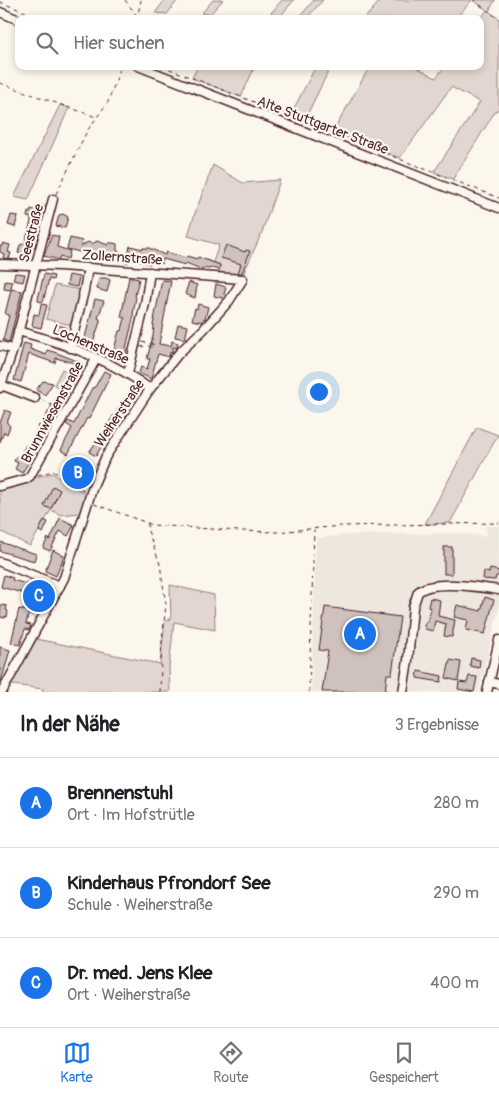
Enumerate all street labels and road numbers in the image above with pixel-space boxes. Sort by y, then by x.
street label: Alte Stuttgarter Straße [255,93,391,158]
street label: Seestraße [16,202,47,264]
street label: Zollernstraße [81,246,163,269]
street label: Lochenstraße [50,321,132,368]
street label: Brunnwiesenstraße [18,359,87,466]
street label: Weiherstraße [91,376,148,450]

